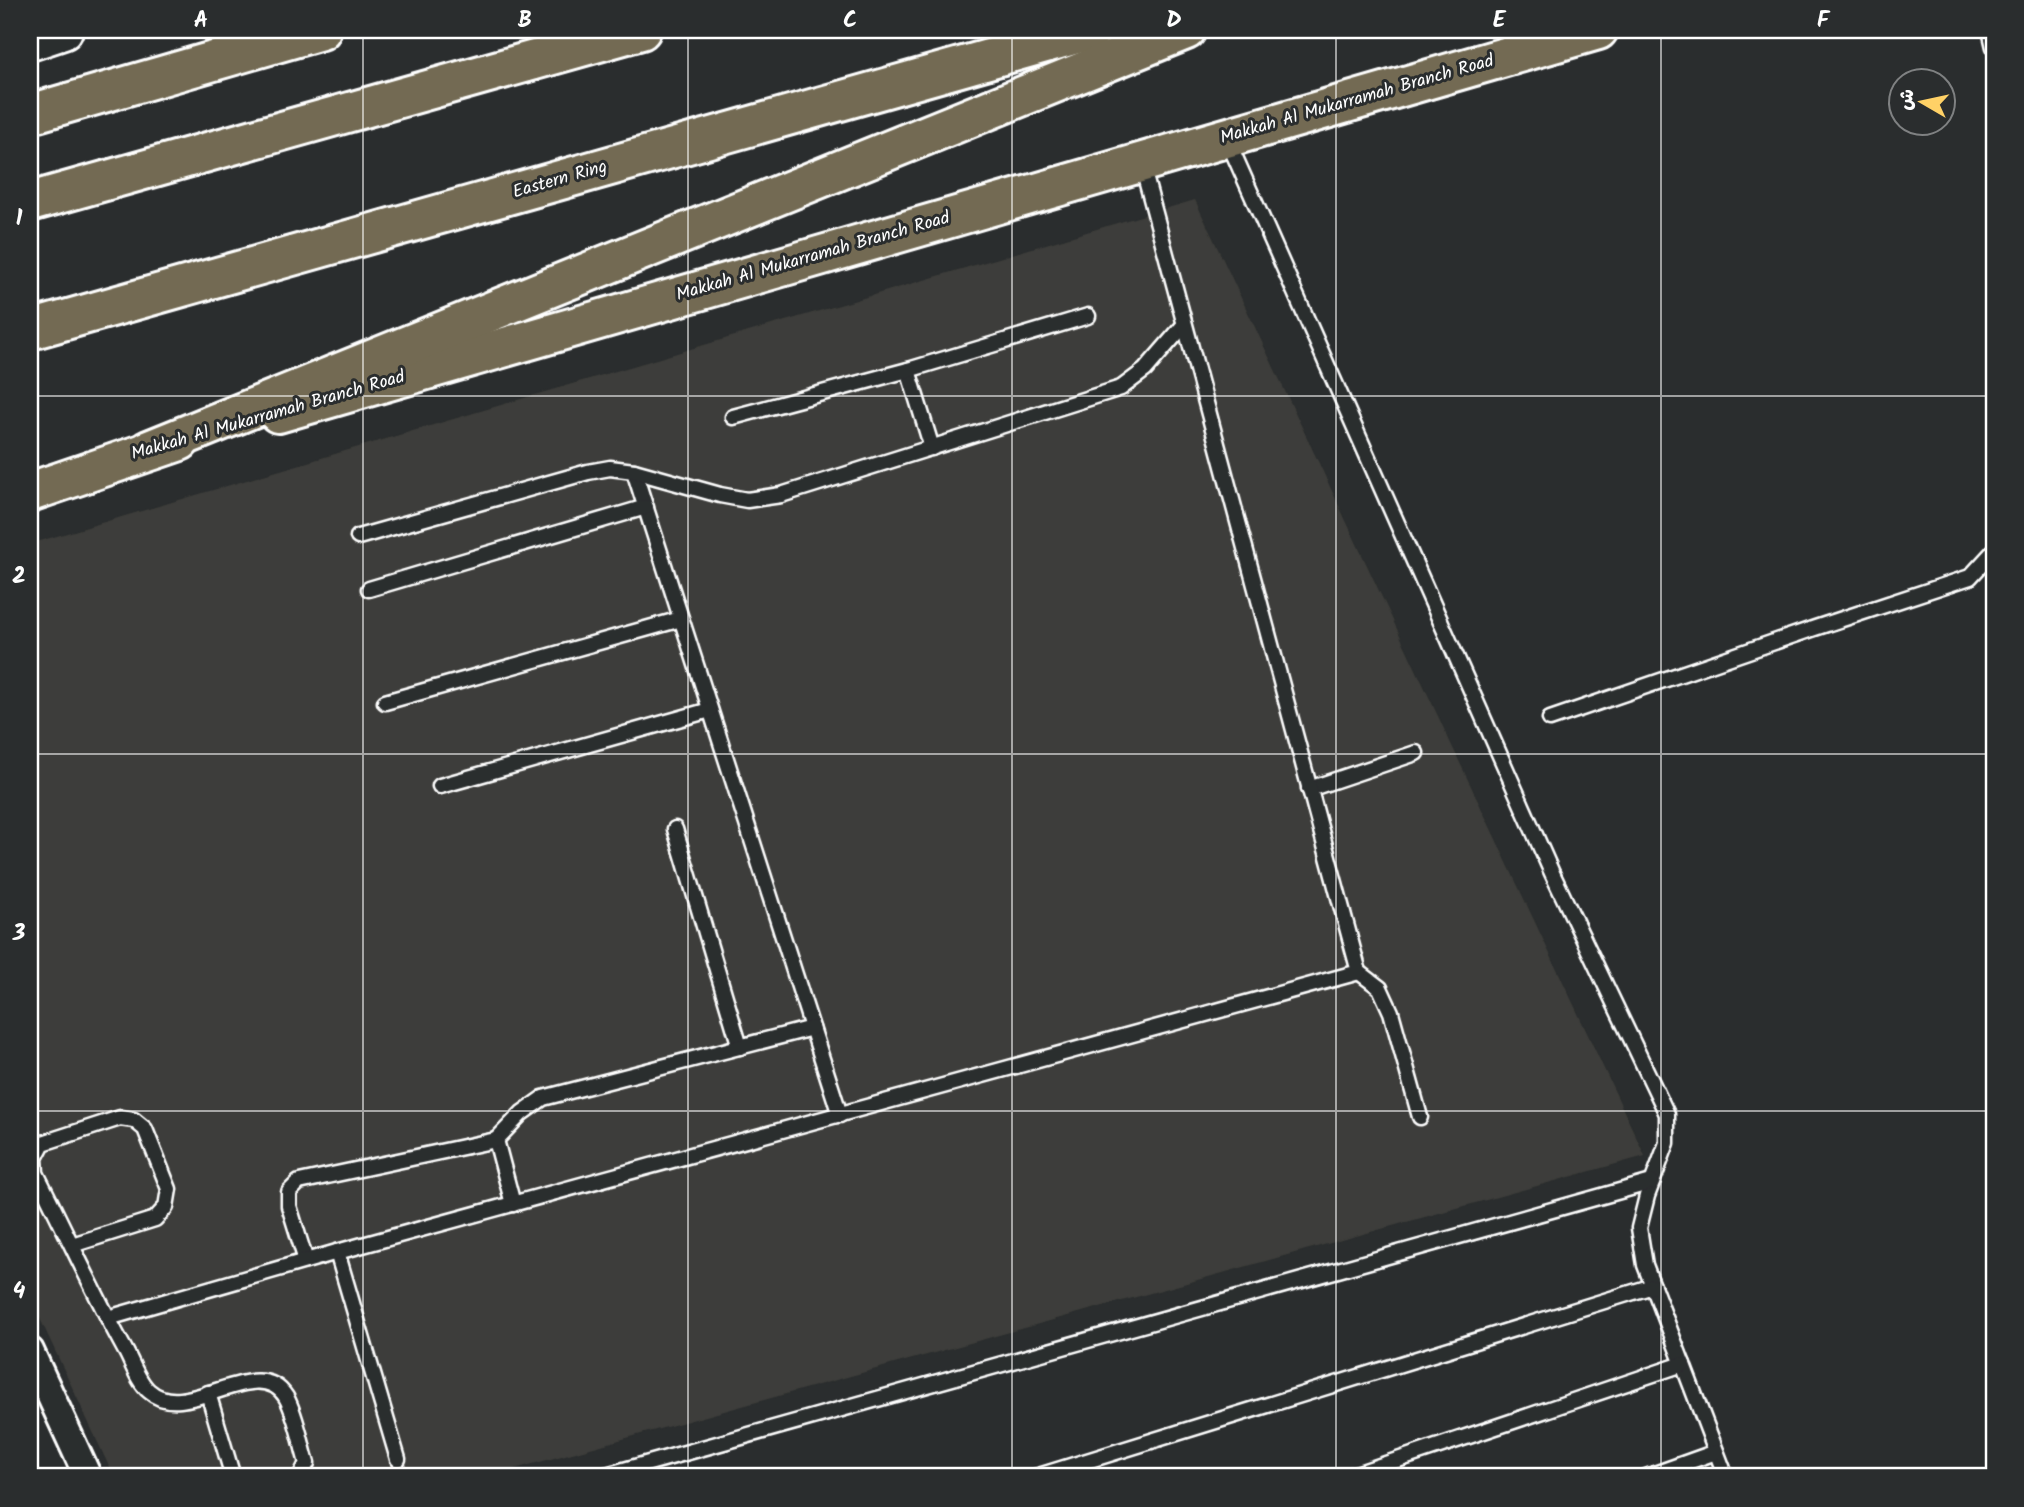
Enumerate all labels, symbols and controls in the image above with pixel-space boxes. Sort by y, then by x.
text: A [194,3,208,39]
text: B [518,3,532,39]
text: C [843,3,857,39]
text: D [1166,3,1182,39]
text: E [1493,3,1507,39]
text: F [1817,3,1831,39]
street label: Makkah Al Mukarramah Branch Road [1217,47,1498,153]
north arrow [1888,66,1958,136]
text: ش [1891,87,1924,112]
street label: Eastern Ring [509,153,611,207]
text: 1 [16,201,23,237]
street label: Makkah Al Mukarramah Branch Road [673,204,954,310]
street label: Makkah Al Mukarramah Branch Road [128,363,409,469]
text: 2 [12,559,26,595]
text: 3 [12,916,26,952]
text: 4 [13,1274,26,1310]

